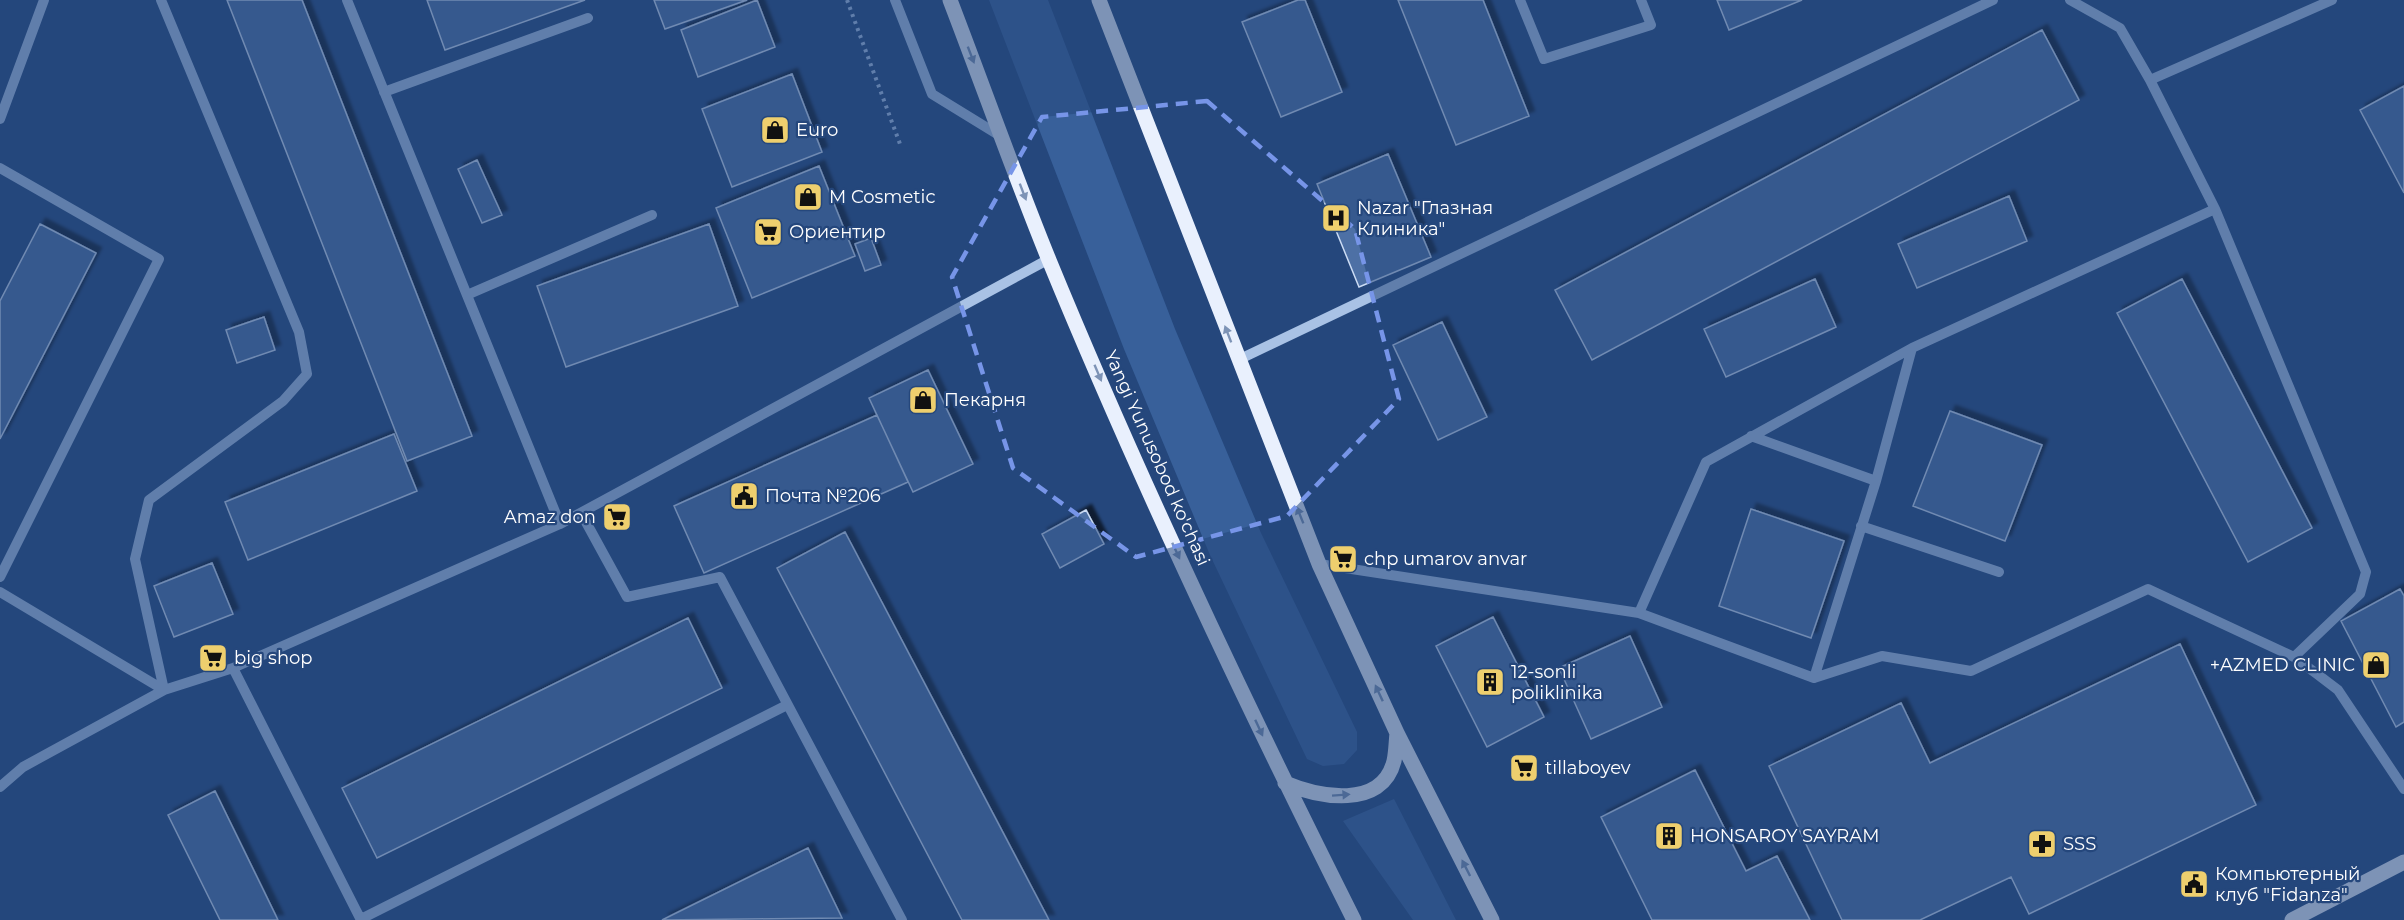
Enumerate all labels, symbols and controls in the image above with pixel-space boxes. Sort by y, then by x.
one-way arrow [966,46,976,64]
shop icon: Euro [759,114,791,146]
place label: Euro [796,119,838,141]
shop icon: M Cosmetic [792,181,824,213]
one-way arrow [1019,184,1029,202]
place label: M Cosmetic [829,186,936,208]
place label: Nazar "Глазная Клиника" [1357,197,1493,240]
hospital icon: Nazar "Глазная Клиника" [1320,202,1352,234]
supermarket icon: Ориентир [752,216,784,248]
place label: Ориентир [789,221,886,243]
one-way arrow [1223,325,1232,343]
street label: Yangi Yunusobod ko'chasi [1099,347,1215,569]
one-way arrow [1093,364,1102,381]
shop icon: Пекарня [907,384,939,416]
place label: Пекарня [944,389,1026,411]
public building icon: Почта №206 [728,480,760,512]
place label: Почта №206 [765,485,881,507]
supermarket icon: Amaz don [601,501,633,533]
place label: Amaz don [504,506,596,528]
one-way arrow [1294,506,1304,524]
one-way arrow [1171,543,1180,560]
supermarket icon: chp umarov anvar [1327,543,1359,575]
place label: chp umarov anvar [1364,548,1527,570]
supermarket icon: big shop [197,642,229,674]
place label: big shop [234,647,313,669]
shop icon: +AZMED CLINIC [2360,649,2392,681]
place label: +AZMED CLINIC [2210,654,2355,676]
place label: 12-sonli poliklinika [1511,661,1603,704]
building icon: 12-sonli poliklinika [1474,666,1506,698]
one-way arrow [1374,685,1383,702]
one-way arrow [1254,719,1263,736]
supermarket icon: tillaboyev [1508,752,1540,784]
place label: tillaboyev [1545,757,1631,779]
one-way arrow [1332,790,1351,800]
building icon: HONSAROY SAYRAM [1653,820,1685,852]
place label: HONSAROY SAYRAM [1690,825,1879,847]
pharmacy icon: SSS [2026,828,2058,860]
place label: SSS [2063,833,2096,855]
one-way arrow [1461,859,1471,877]
place label: Компьютерный клуб "Fidanza" [2215,863,2360,906]
public building icon: Компьютерный клуб "Fidanza" [2178,868,2210,900]

